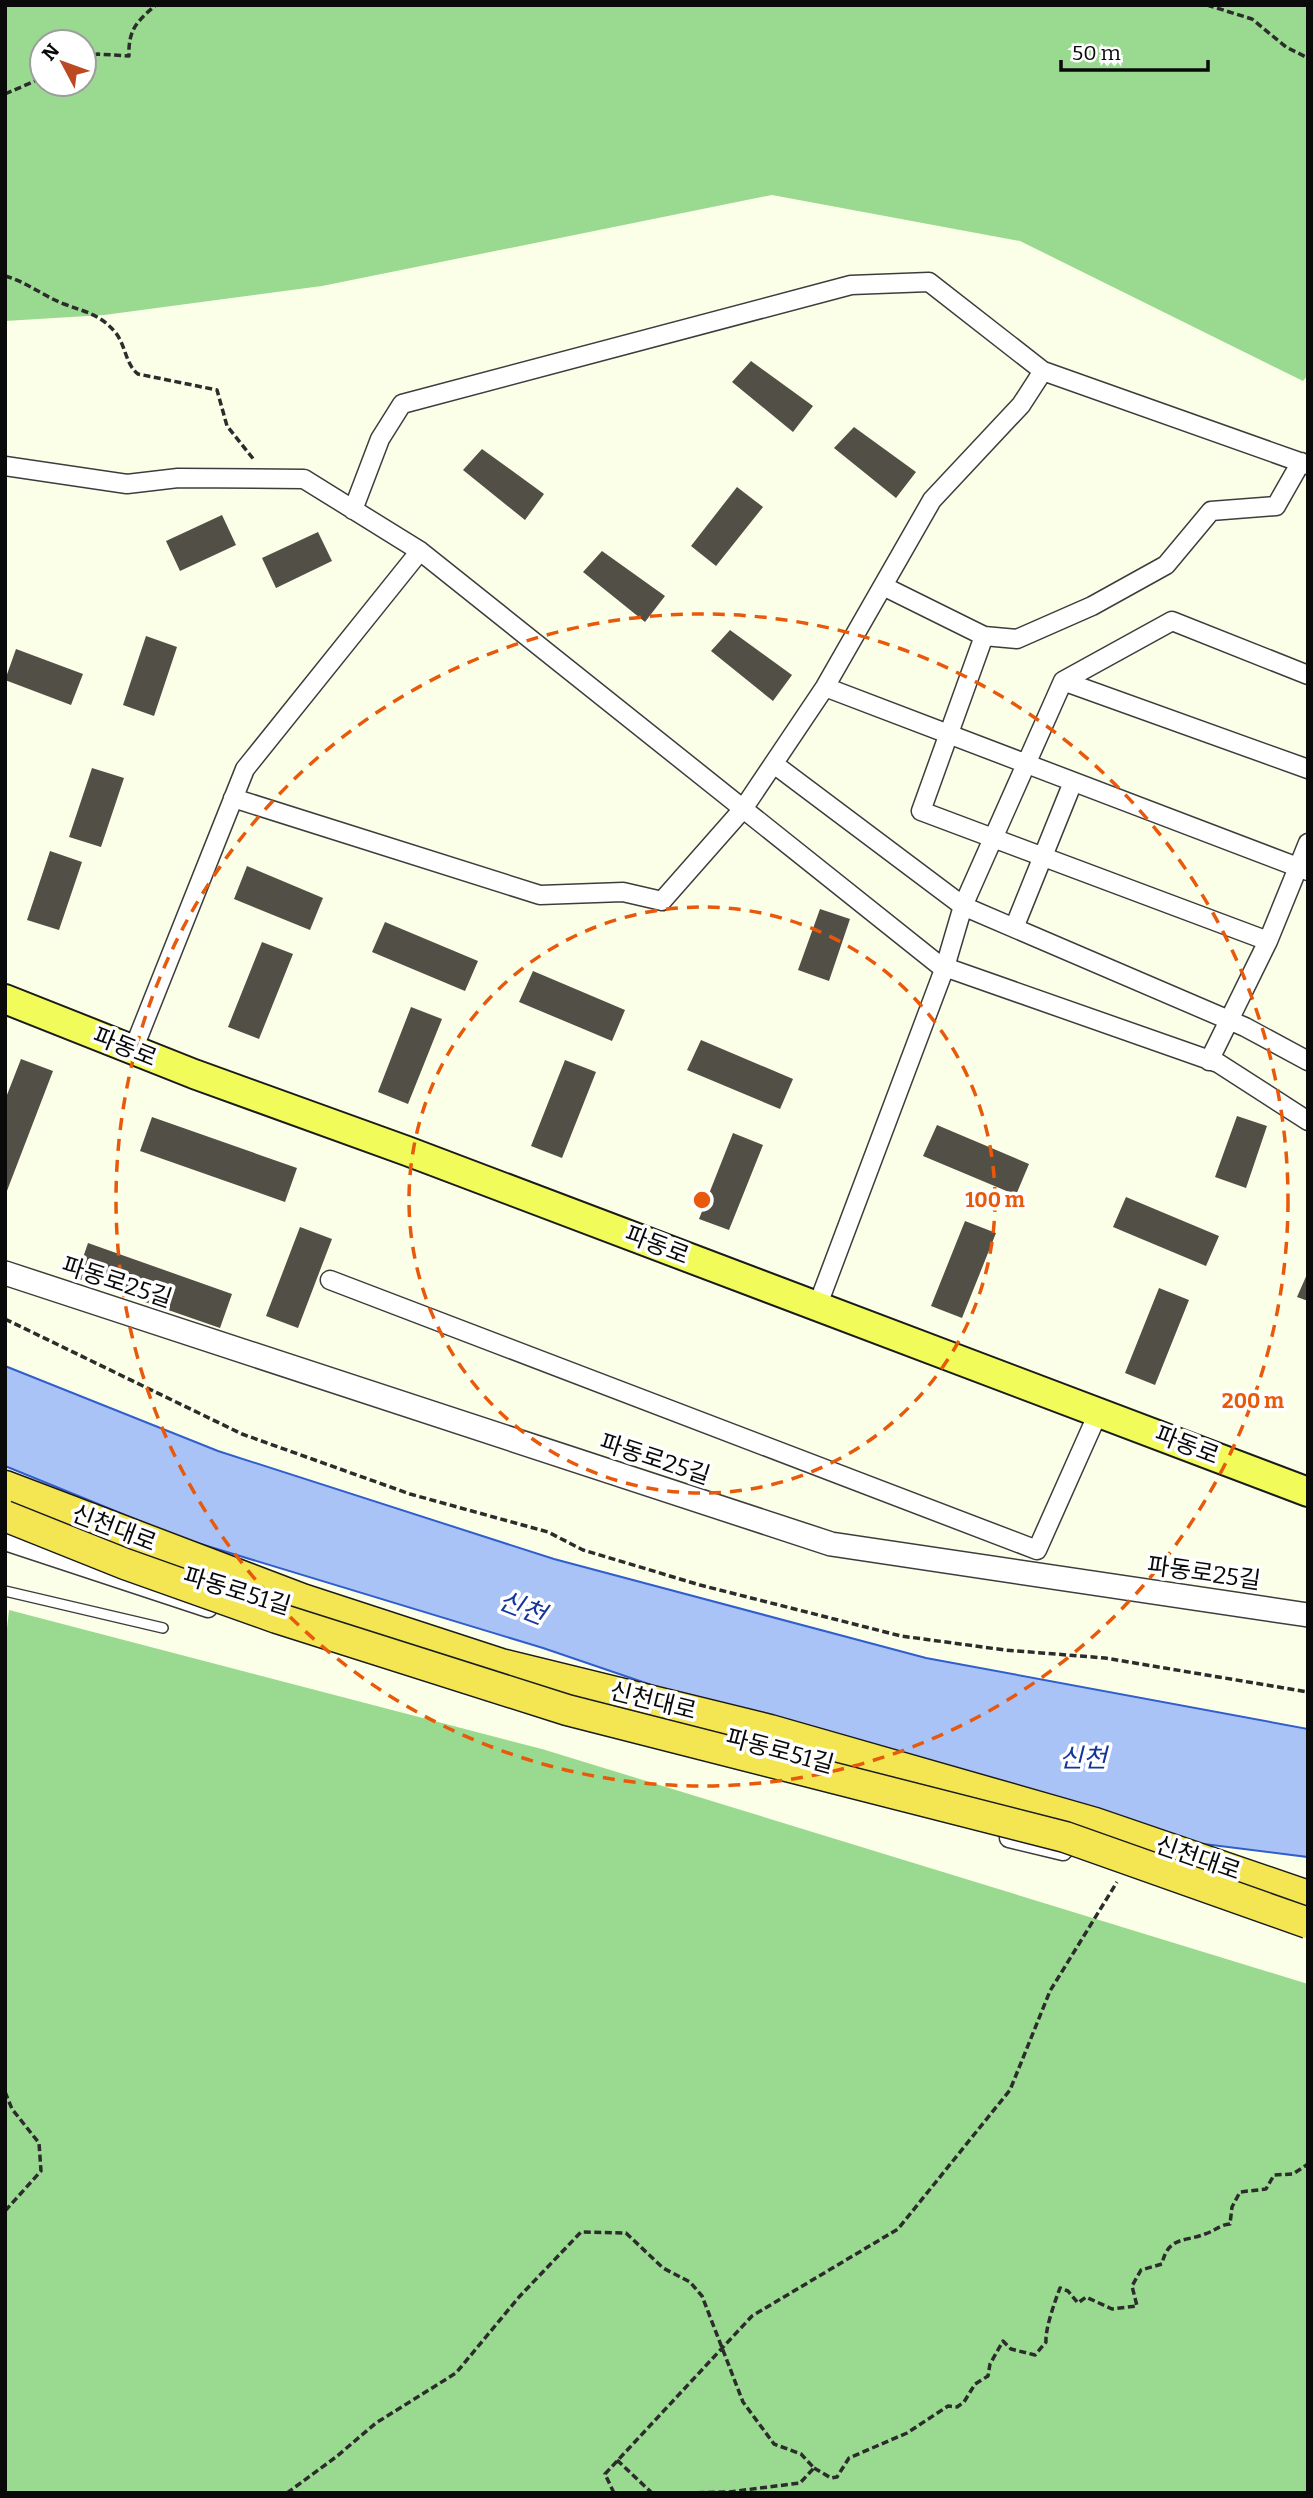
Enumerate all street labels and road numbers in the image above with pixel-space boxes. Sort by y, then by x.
street label: 파동로 [89,1022,161,1072]
street label: 파동로 [621,1220,693,1270]
street label: 파동로25길 [58,1251,176,1313]
street label: 파동로 [1151,1420,1223,1470]
street label: 파동로25길 [596,1428,714,1490]
street label: 신천대로 [68,1499,160,1557]
street label: 파동로25길 [1146,1551,1262,1595]
street label: 파동로51길 [180,1561,294,1621]
street label: 신천대로 [607,1677,699,1725]
street label: 파동로51길 [723,1723,837,1779]
street label: 신천대로 [1152,1830,1244,1886]

